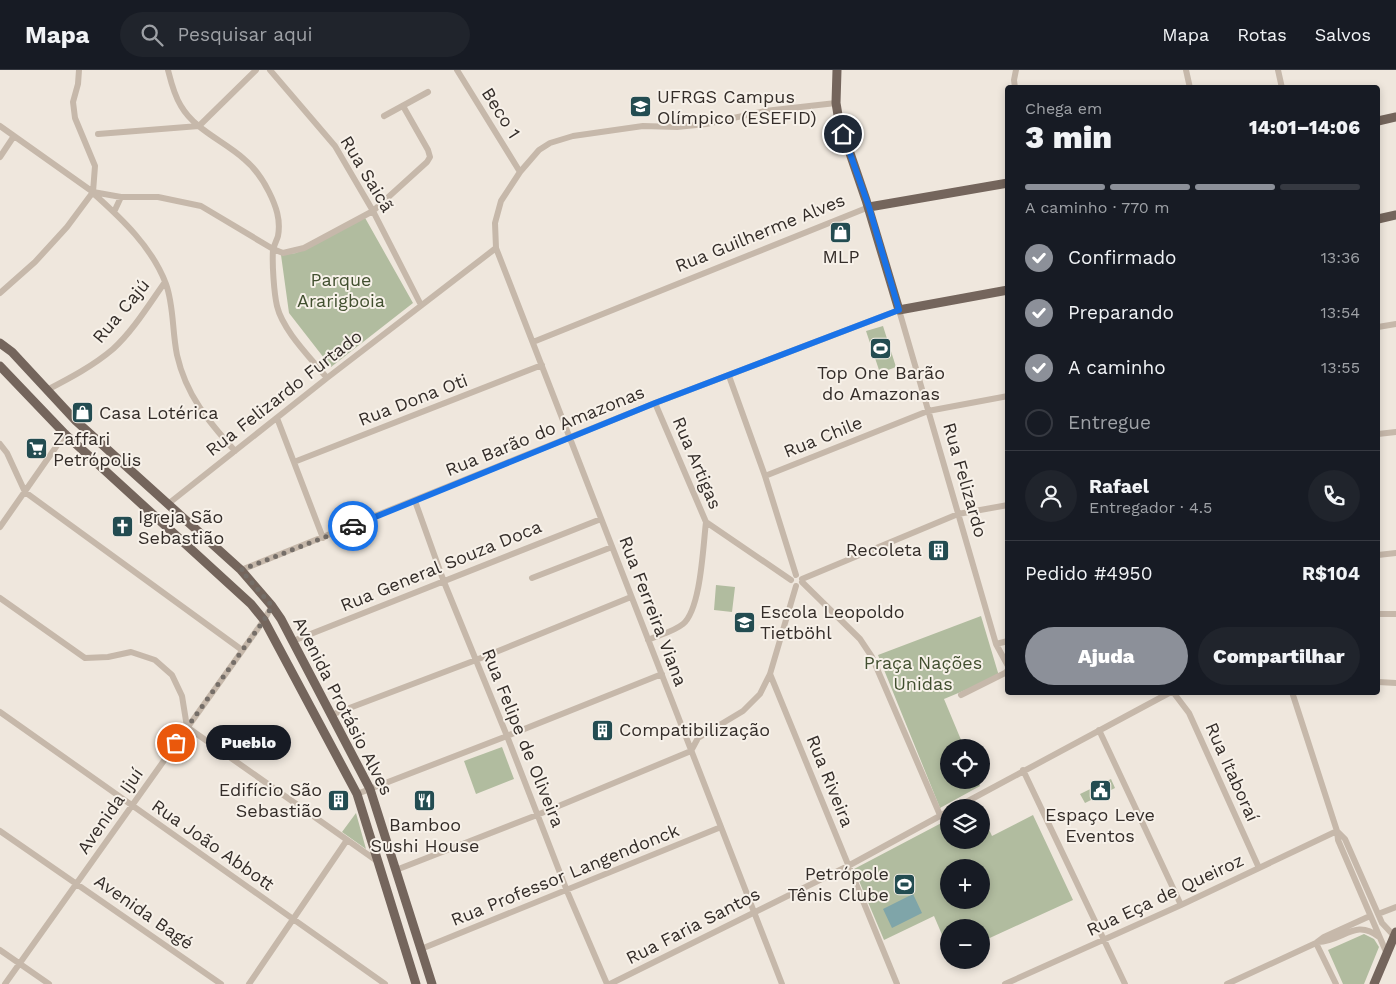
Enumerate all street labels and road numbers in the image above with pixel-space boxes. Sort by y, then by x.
street label: Beco 1 [478,83,525,142]
street label: Rua Saicã [336,132,398,216]
street label: Rua Guilherme Alves [672,189,848,276]
street label: Rua Cajú [88,274,153,347]
street label: Rua Felizardo Furtado [201,325,366,460]
street label: Rua Dona Oti [355,369,470,430]
street label: Rua Barão do Amazonas [442,381,647,480]
street label: Rua Chile [780,411,865,462]
street label: Rua Artigas [669,413,726,512]
street label: Rua Felizardo [939,420,992,540]
street label: Rua General Souza Doca [337,516,544,616]
street label: Rua Ferreira Viana [615,533,692,689]
street label: Avenida Protásio Alves [289,613,398,798]
street label: Rua Felipe de Oliveira [478,645,569,830]
street label: Rua Itaboraí [1201,719,1264,825]
street label: Rua Riveira [803,732,858,830]
street label: Avenida Ijuí [72,763,147,858]
street label: Rua João Abbott [148,795,279,895]
street label: Rua Professor Langendonck [448,819,682,930]
street label: Rua Eça de Queiroz [1083,849,1247,940]
street label: Avenida Bagé [91,870,198,953]
street label: Rua Faria Santos [622,883,763,968]

